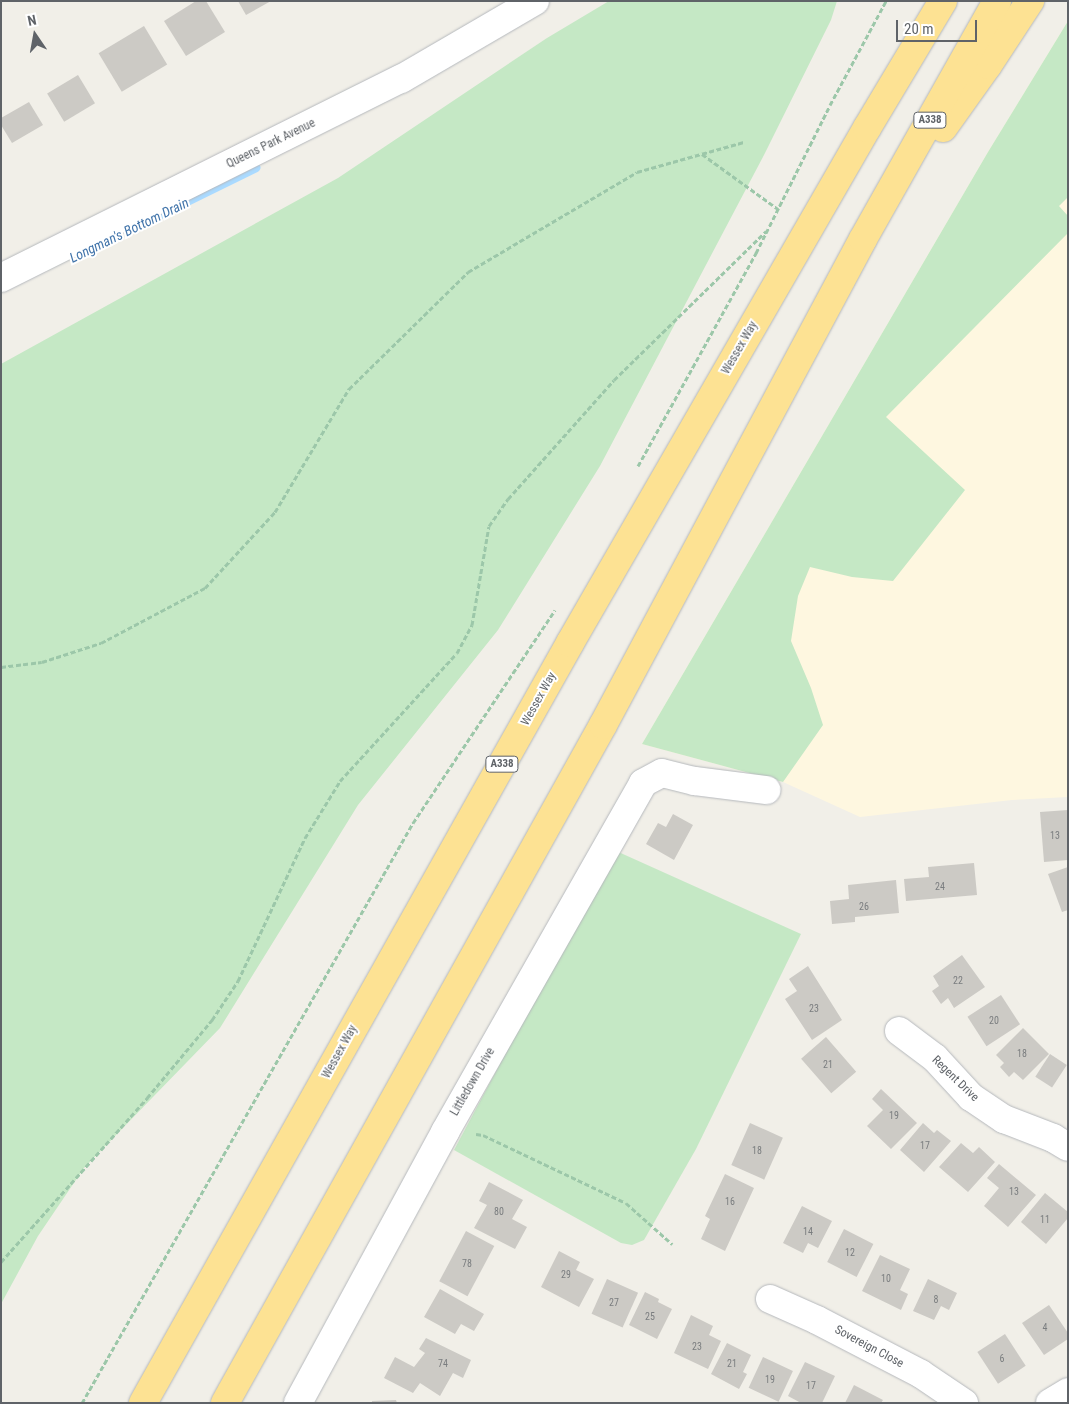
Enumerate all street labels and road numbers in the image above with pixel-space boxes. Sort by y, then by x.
road number: A338 [912,112,948,128]
street label: Queens Park Avenue [224,116,318,172]
street label: Wessex Way [719,319,761,377]
street label: Wessex Way [518,670,560,728]
road number: A338 [484,756,520,772]
street label: Wessex Way [319,1023,361,1081]
street label: Littledown Drive [448,1045,498,1119]
street label: Regent Drive [929,1053,981,1105]
street label: Sovereign Close [832,1323,906,1371]

